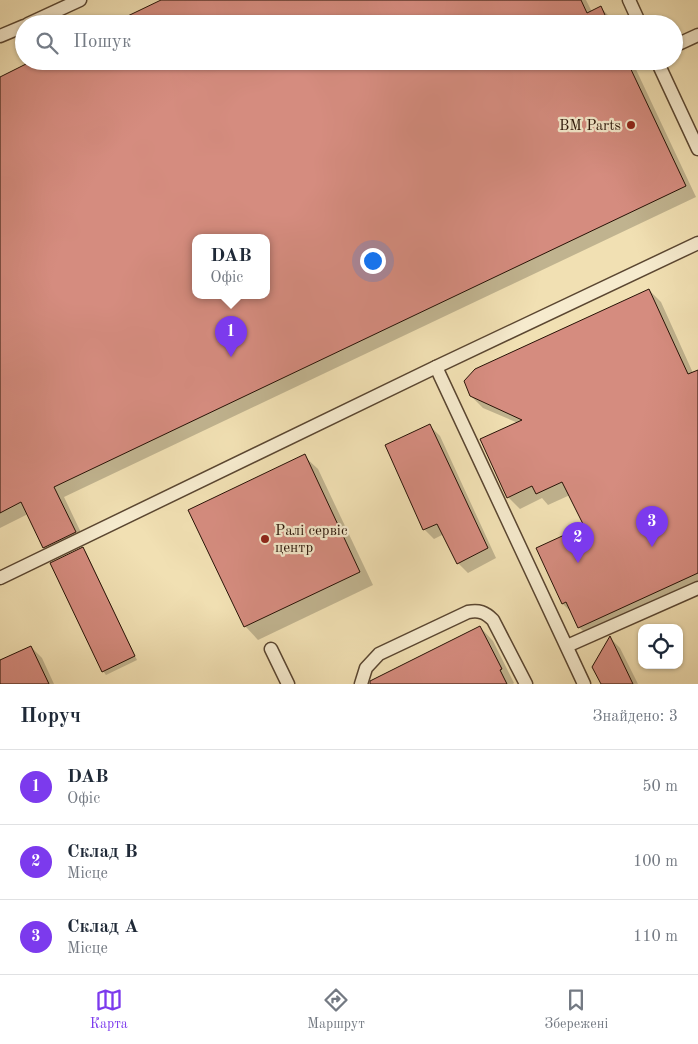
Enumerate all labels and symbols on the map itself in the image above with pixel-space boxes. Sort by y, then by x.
place label: BM Parts [559,119,621,134]
marker: BM Parts [625,119,637,131]
your location [360,248,386,274]
pin: 1 [215,316,247,357]
pin: 3 [636,506,668,547]
pin: 2 [562,522,594,563]
place label: Ралі сервіс центр [275,524,348,556]
marker: Ралі сервіс центр [259,533,271,545]

